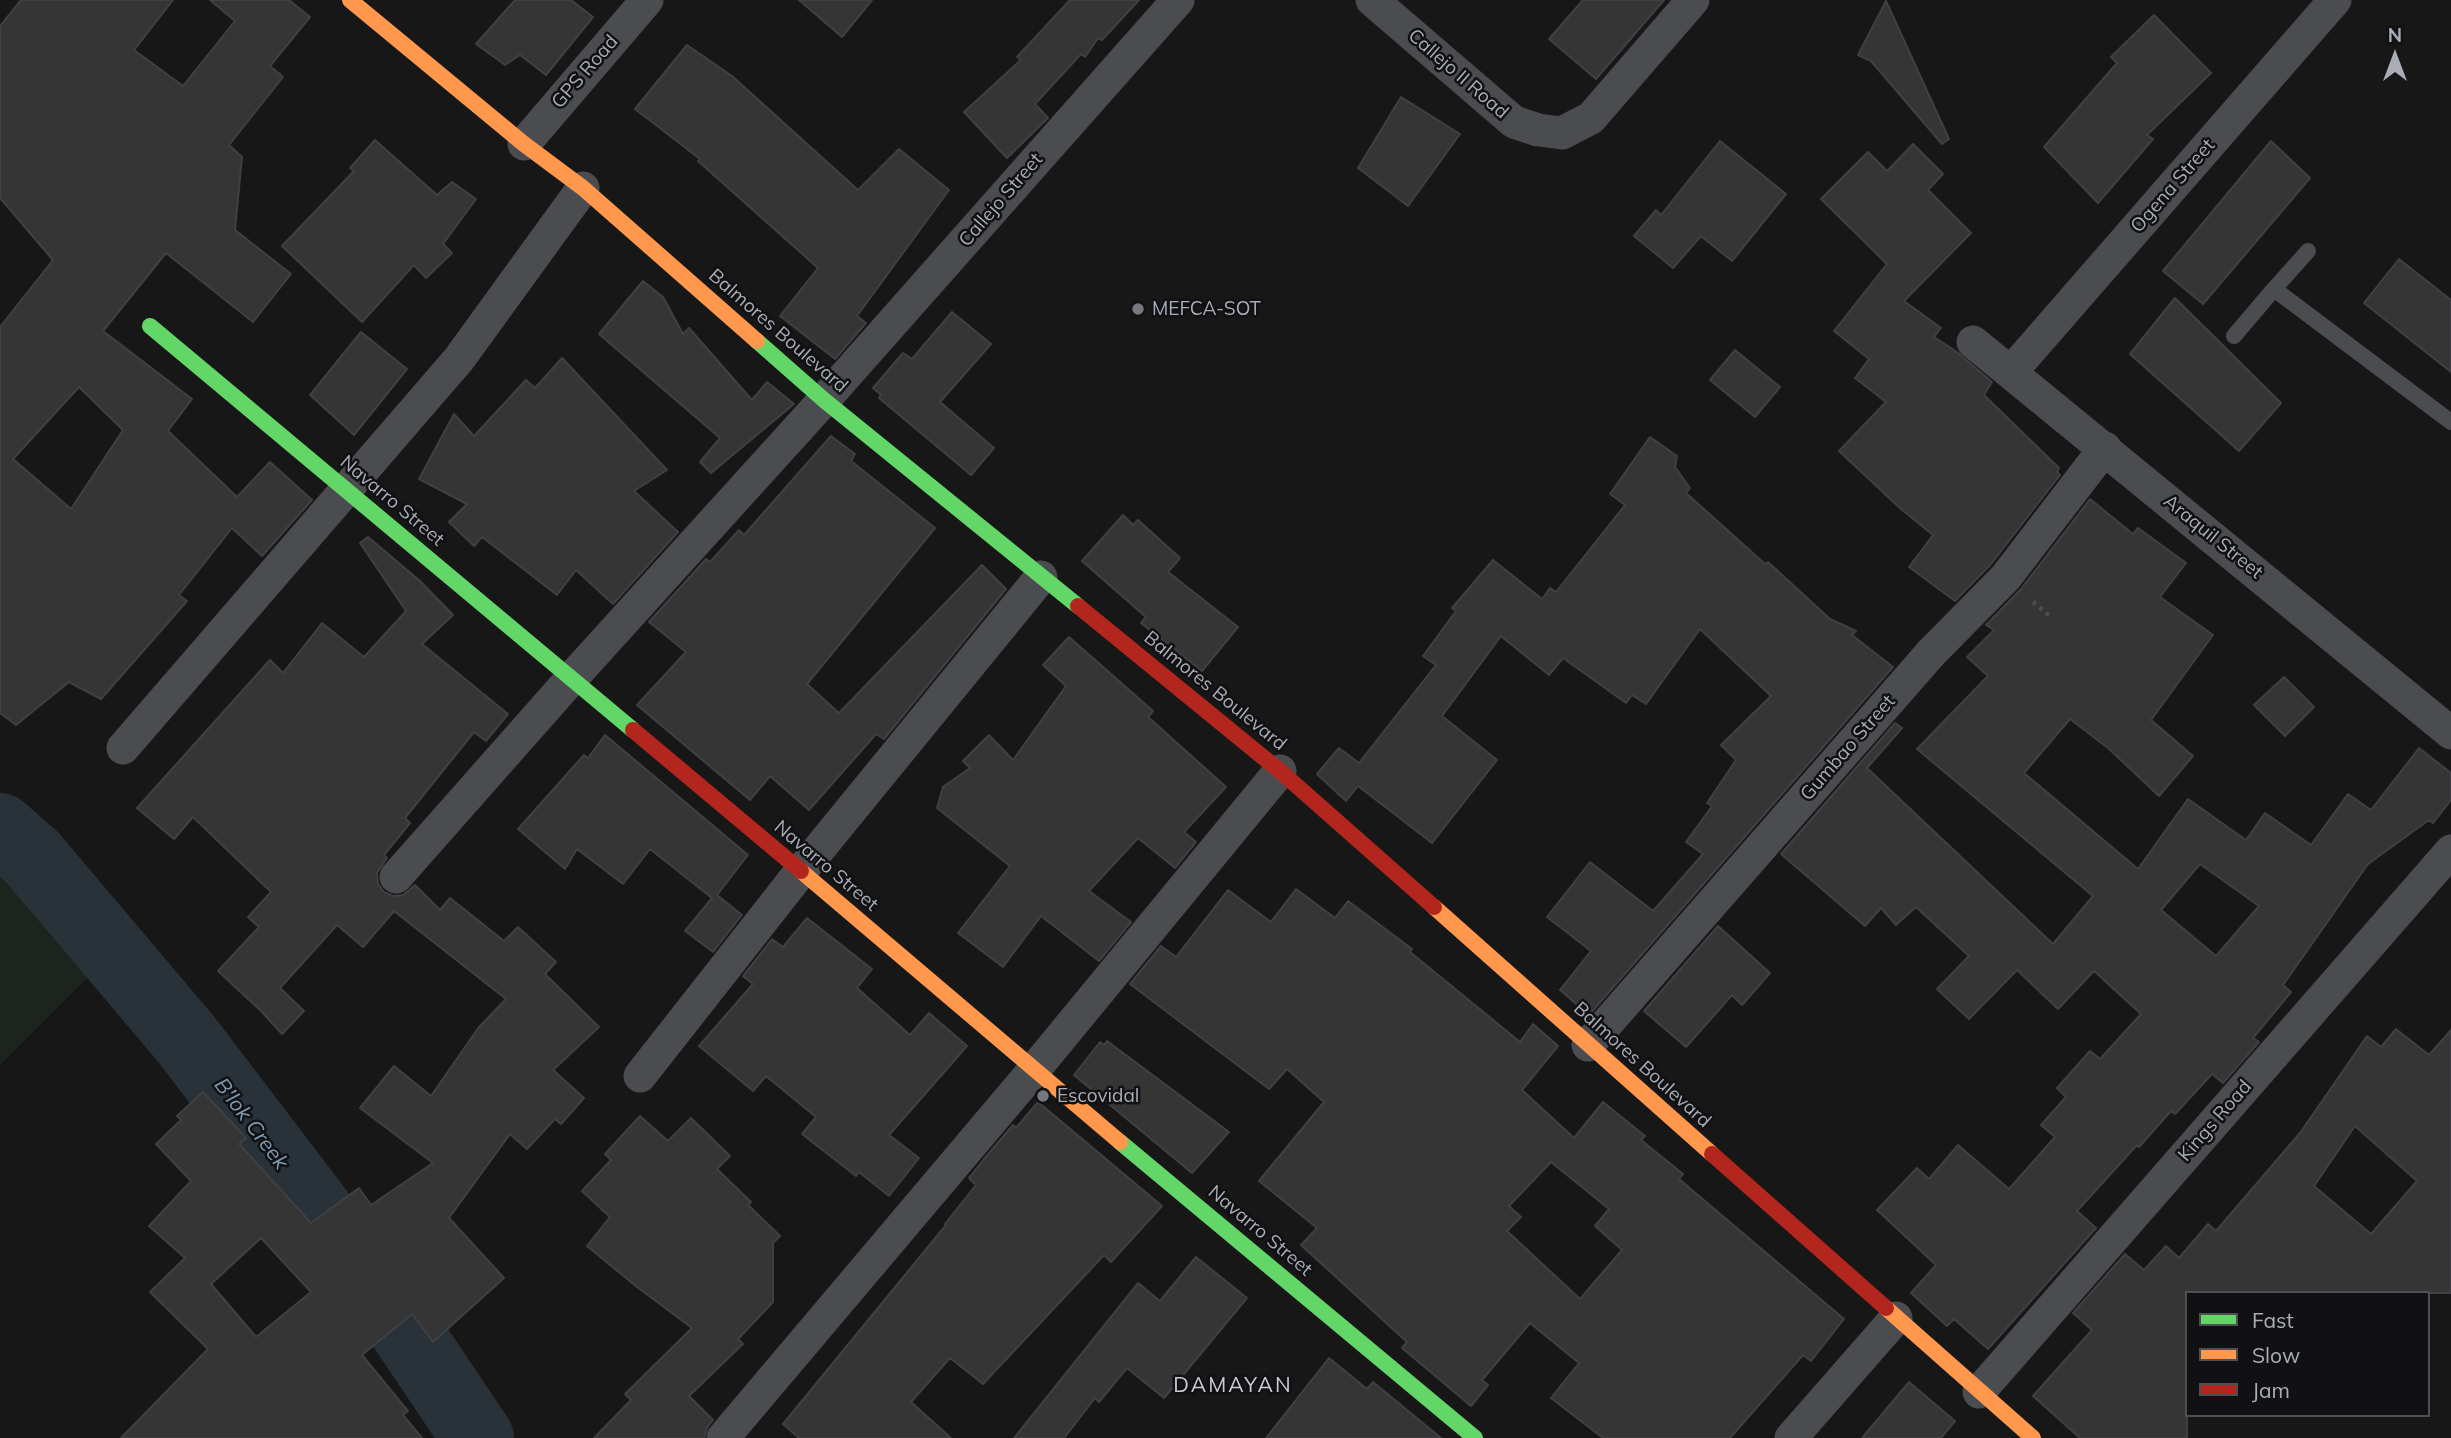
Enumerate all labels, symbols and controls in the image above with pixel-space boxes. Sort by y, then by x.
north arrow [2360,21,2430,91]
text: N [2388,23,2402,47]
street label: Callejo II Road [1403,24,1513,124]
street label: GPS Road [547,31,623,113]
street label: Ogena Street [2126,135,2220,237]
street label: Callejo Street [954,149,1048,251]
street label: Balmores Boulevard [704,264,852,398]
place label: MEFCA-SOT [1152,298,1261,320]
marker: MEFCA-SOT [1130,301,1146,317]
street label: Navarro Street [335,451,449,551]
street label: Araquil Street [2159,490,2267,584]
street label: Balmores Boulevard [1139,627,1291,755]
street label: Gumbao Street [1796,690,1900,806]
street label: Navarro Street [769,816,883,916]
street label: Balmores Boulevard [1569,997,1715,1133]
water label: B'lok Creek [209,1073,293,1175]
street label: Kings Road [2174,1076,2256,1166]
place label: Escovidal [1057,1085,1139,1107]
marker: Escovidal [1035,1088,1051,1104]
street label: Navarro Street [1203,1181,1317,1281]
legend [2185,1291,2430,1417]
text: Fast [2252,1307,2294,1333]
text: Slow [2252,1342,2300,1368]
district label: DAMAYAN [1174,1373,1292,1399]
text: Jam [2252,1377,2290,1403]

